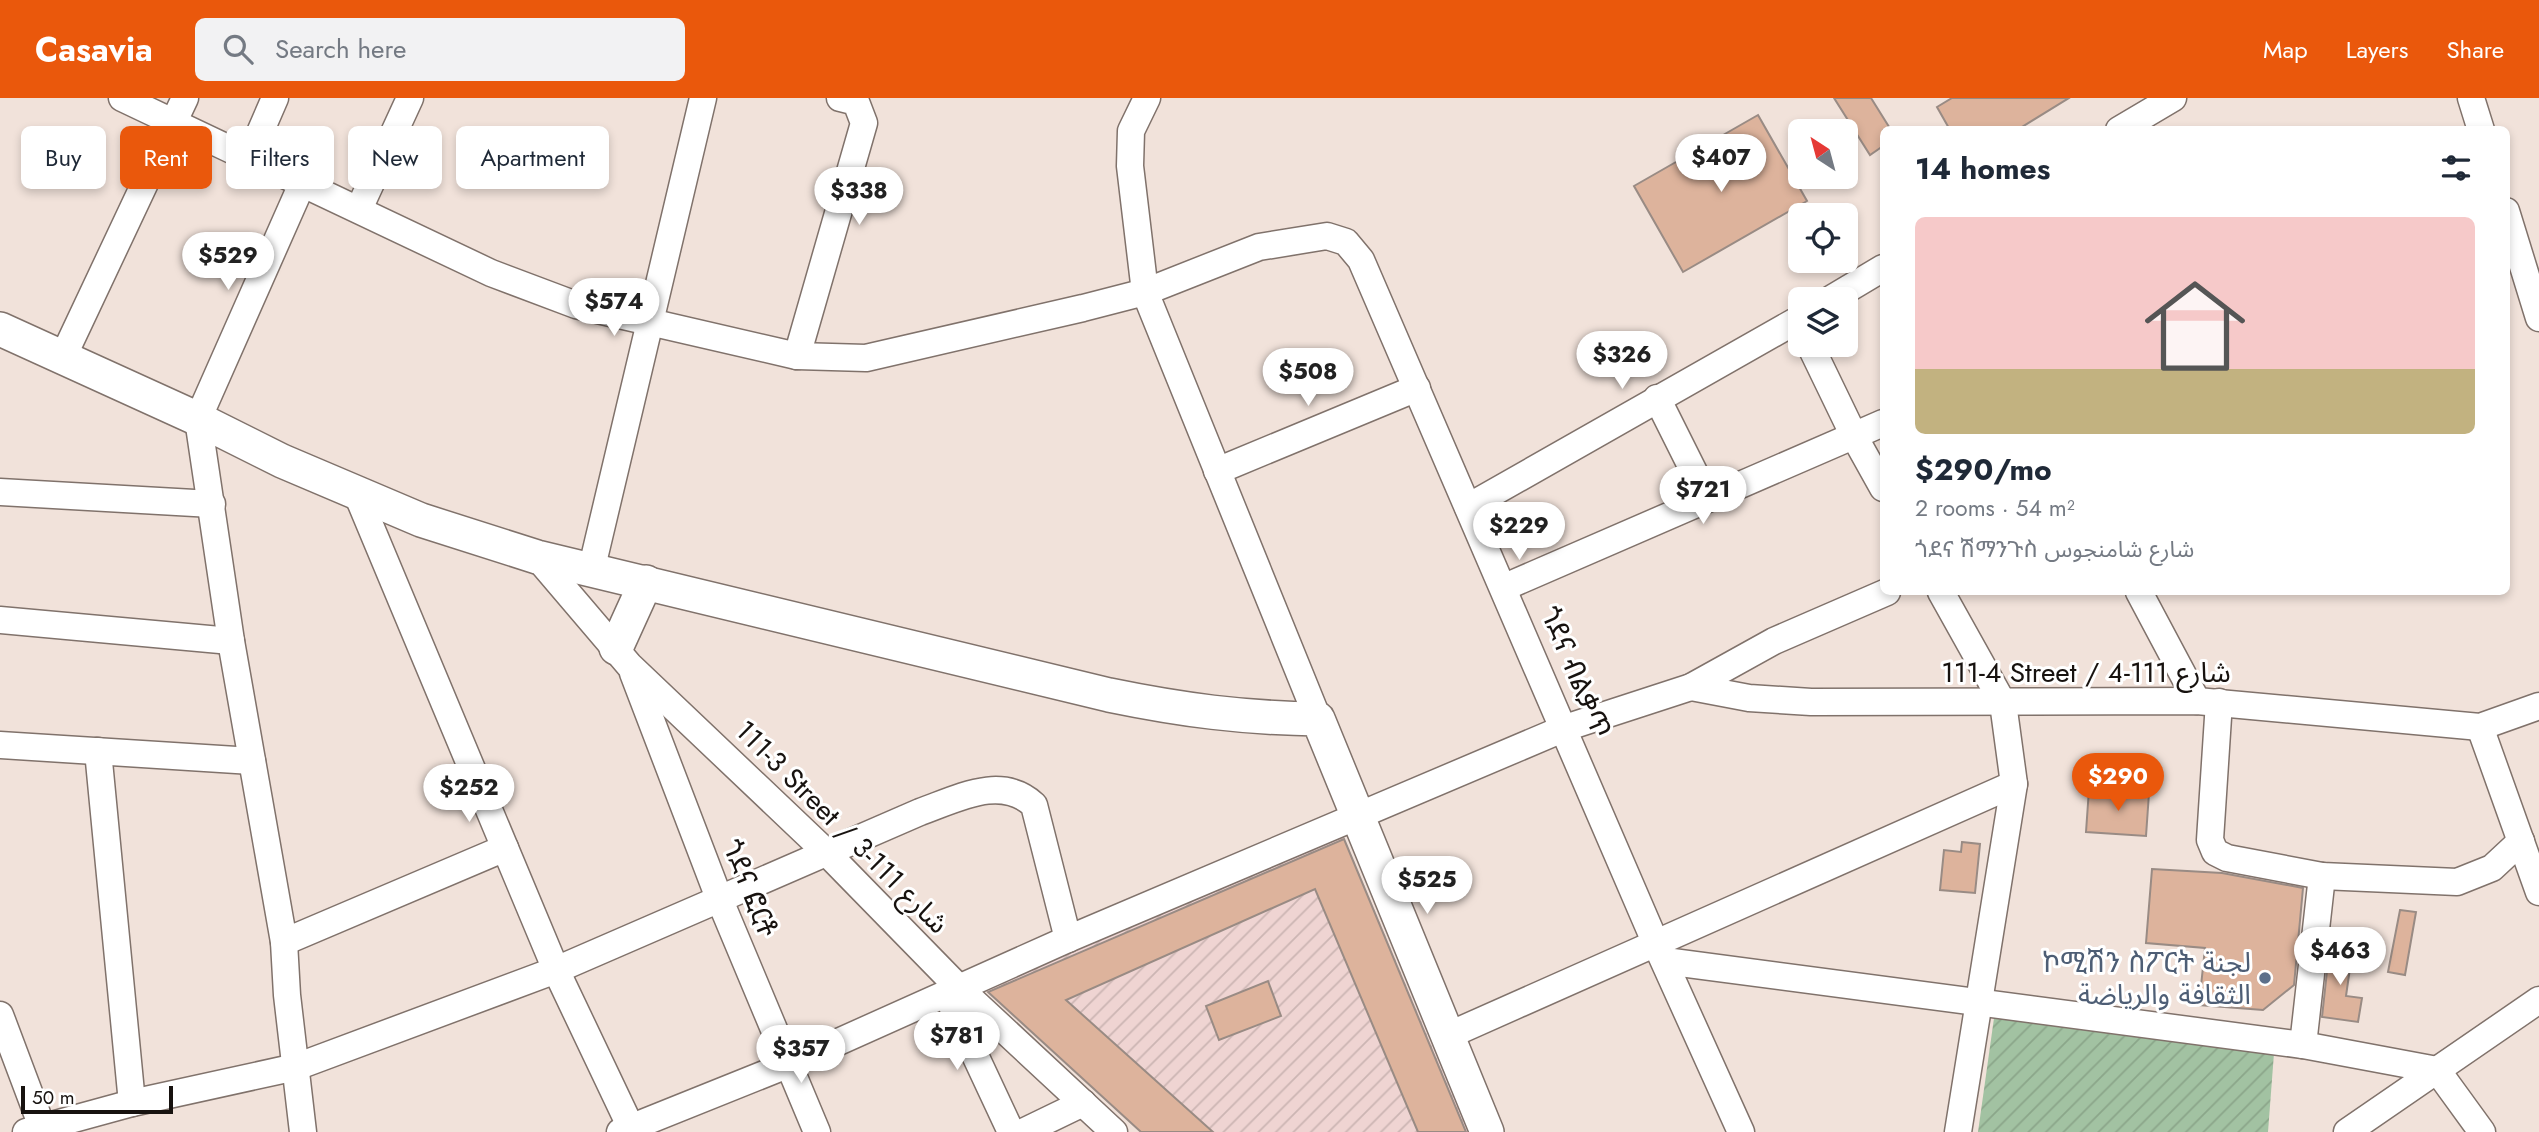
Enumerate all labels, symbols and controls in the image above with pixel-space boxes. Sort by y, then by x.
search box [195,18,685,81]
text: Casavia [35,26,153,73]
icon: search [219,30,257,68]
text: Search here [275,30,406,68]
text: Map [2263,32,2308,67]
text: Layers [2346,32,2408,67]
text: Share [2446,32,2504,67]
north arrow [1788,119,1858,189]
map controls [1788,119,1858,357]
chip: Buy [21,126,106,189]
chip: Rent [120,126,212,189]
chip: Filters [226,126,334,189]
chip: New [348,126,442,189]
chip: Apartment [456,126,609,189]
pin: $407 [1680,134,1762,194]
text: $407 [1691,140,1751,174]
text: 14 homes [1915,147,2050,190]
icon: filters [2437,149,2475,187]
pin: $338 [818,167,900,227]
text: $338 [830,173,888,207]
button: locate [1788,203,1858,273]
pin: $529 [187,232,269,292]
text: $529 [198,238,258,272]
icon: home [2132,263,2258,389]
pin: $574 [573,278,655,338]
text: $574 [584,284,644,318]
button: layers [1788,287,1858,357]
pin: $326 [1581,331,1663,391]
text: $326 [1592,337,1652,371]
pin: $508 [1267,348,1349,408]
text: $508 [1279,354,1337,388]
text: $290/mo [1915,448,2052,491]
pin: $721 [1662,466,1744,526]
text: $721 [1676,472,1730,506]
text: 2 rooms · 54 m² [1915,491,2075,525]
pin: $229 [1478,503,1560,562]
text: $229 [1489,508,1549,542]
text: ጎደና ሽማንጉስ شارع شامنجوس [1915,532,2194,566]
street label: ጎደና ብልቃጥ [1530,600,1622,744]
street label: 111-4 Street / شارع 111-4 [1941,652,2231,693]
street label: 111-3 Street / شارع 111-3 [726,711,958,943]
pin: $290 [2077,754,2159,813]
text: $290 [2088,759,2148,793]
pin: $252 [428,764,510,824]
text: $252 [439,770,499,804]
street label: ጎደና ፎርቶ [712,833,788,943]
pin: $525 [1386,856,1468,916]
text: $525 [1397,862,1457,896]
pin: $463 [2299,928,2381,987]
text: $463 [2310,933,2370,967]
place label: ኮሚሽን ስፖርት لجنة الثقافة والرياضة [2042,942,2251,1015]
marker: ኮሚሽን ስፖርት لجنة الثقافة والرياضة [2257,970,2273,986]
pin: $781 [916,1012,998,1072]
text: $781 [930,1018,984,1052]
pin: $357 [760,1026,842,1085]
text: $357 [772,1031,830,1065]
scale bar [21,1083,173,1115]
text: 50 m [32,1084,75,1111]

